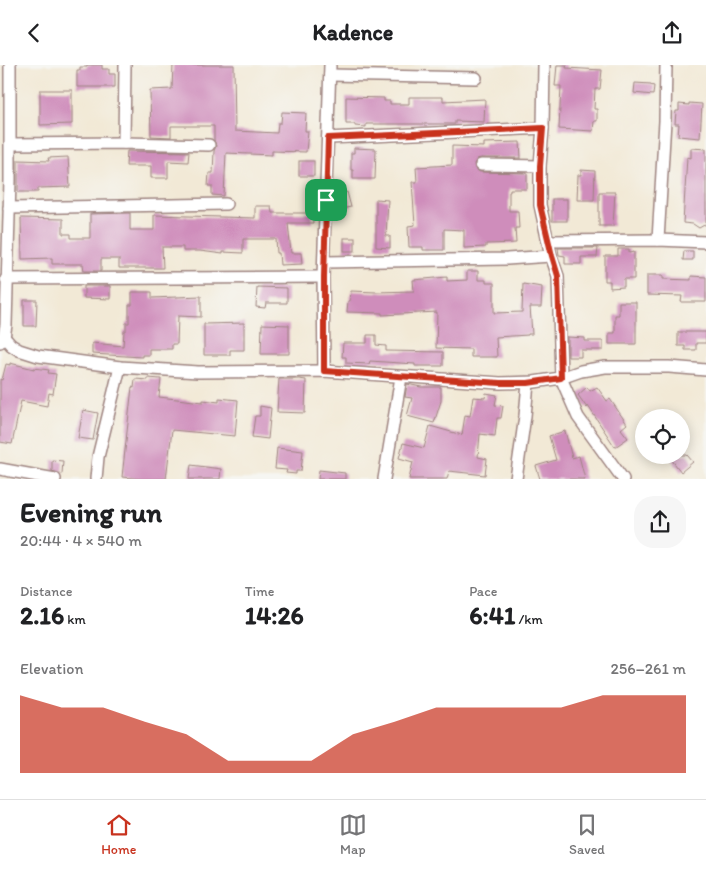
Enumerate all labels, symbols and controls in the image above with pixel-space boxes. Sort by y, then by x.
icon: back [20,19,48,47]
text: Kadence [313,19,393,46]
icon: share [658,19,686,47]
pin [305,179,347,221]
icon: arrive [312,186,340,214]
map controls [635,409,690,464]
button: locate [635,409,690,464]
text: Evening run [20,495,162,529]
button: share [634,496,686,548]
text: 20:44 · 4 × 540 m [20,531,142,550]
text: Distance [20,583,72,600]
text: Time [245,583,275,600]
text: Pace [469,583,497,600]
text: 2.16 [20,600,64,630]
text: 14:26 [245,600,304,630]
text: 6:41 [469,600,515,630]
text: km [64,611,86,628]
text: /km [515,611,543,628]
text: Elevation [20,659,84,678]
text: 256–261 m [610,659,686,678]
tab: Home [101,811,136,858]
tab: Map [339,811,367,858]
tab: Saved [569,811,605,858]

